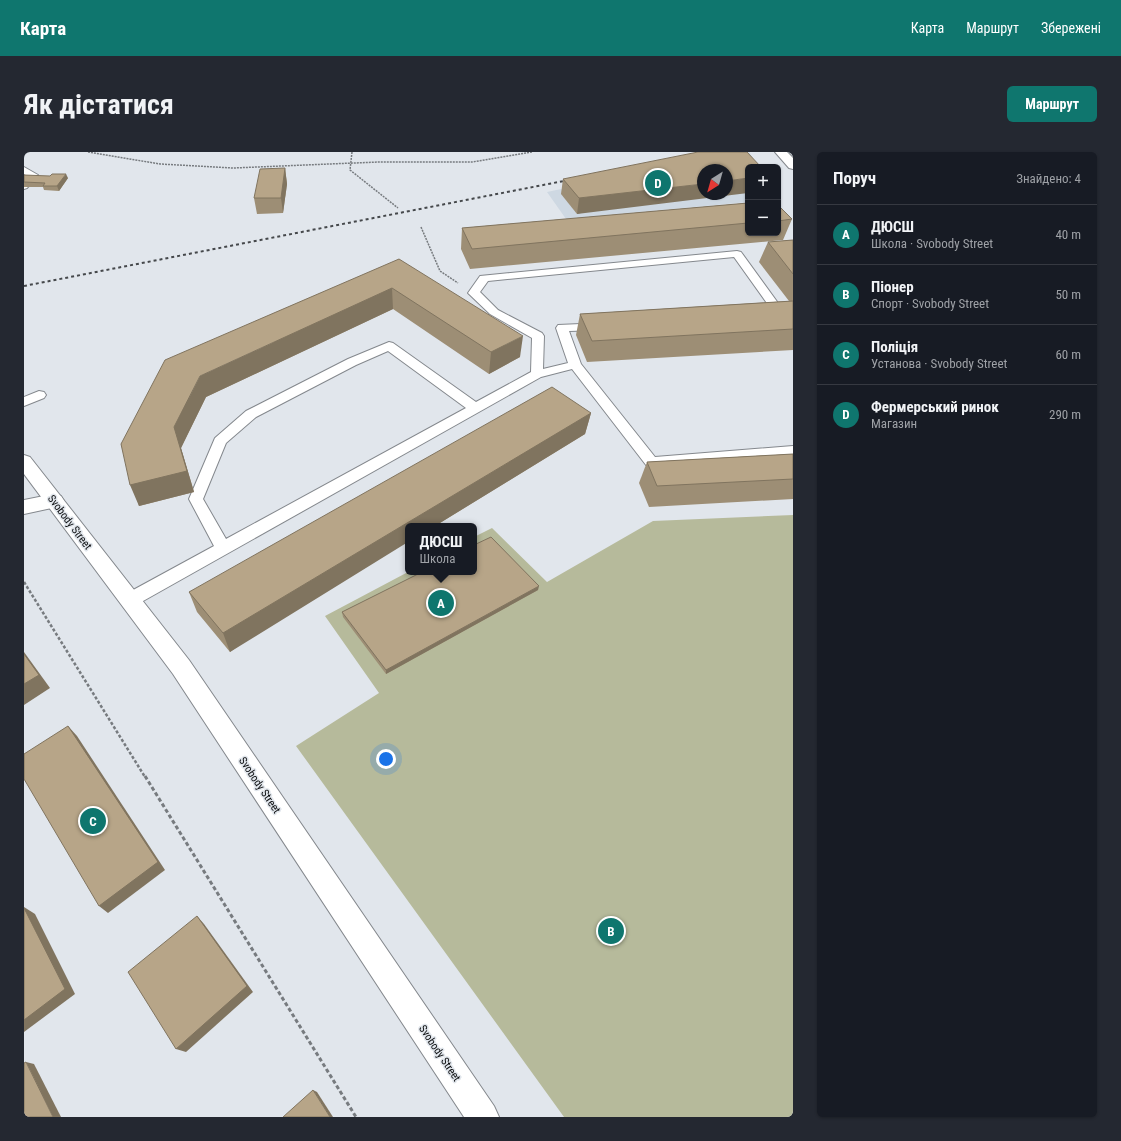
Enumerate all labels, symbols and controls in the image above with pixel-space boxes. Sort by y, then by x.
text: Карта [20,17,66,40]
text: Карта [911,20,944,36]
text: Маршрут [966,20,1019,36]
text: Збережені [1041,20,1101,36]
button: Маршрут [1007,86,1097,122]
text: Як дістатися [24,88,174,121]
north arrow [697,164,733,200]
map controls [745,164,781,236]
button: + [745,164,781,200]
pin: D [645,168,671,198]
text: Поруч [833,168,876,188]
text: Знайдено: 4 [1016,171,1081,186]
button: − [745,200,781,236]
text: ДЮСШ [871,218,914,236]
text: A [842,227,850,242]
text: 40 m [1055,227,1081,242]
text: Школа · Svobody Street [871,236,993,251]
text: Піонер [871,278,914,296]
text: B [842,287,850,302]
text: 50 m [1055,287,1081,302]
text: Спорт · Svobody Street [871,296,989,311]
text: Поліція [871,338,918,356]
text: C [842,347,850,362]
text: 60 m [1055,347,1081,362]
text: Установа · Svobody Street [871,356,1007,371]
text: Фермерський ринок [871,398,999,416]
text: D [842,407,850,422]
text: 290 m [1049,407,1081,422]
text: Магазин [871,416,917,431]
street label: Svobody Street [45,492,94,552]
popup [405,523,477,575]
text: ДЮСШ [419,533,463,551]
text: Школа [419,551,455,566]
pin: A [428,588,454,618]
your location [376,749,396,769]
street label: Svobody Street [236,755,283,816]
pin: C [80,806,106,836]
pin: B [598,916,624,946]
street label: Svobody Street [416,1023,463,1084]

